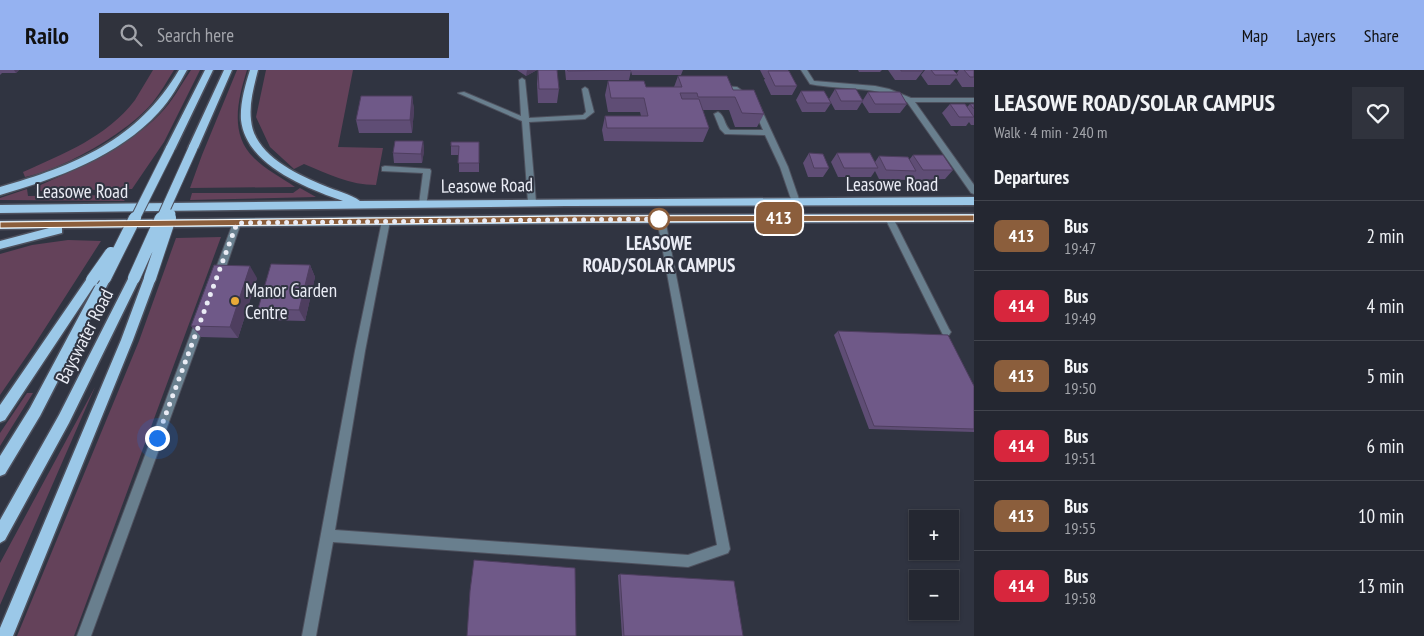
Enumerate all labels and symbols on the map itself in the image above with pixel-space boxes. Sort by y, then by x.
street label: Leasowe Road [441,172,533,198]
street label: Leasowe Road [846,172,938,196]
street label: Leasowe Road [36,179,128,203]
line badge: 413 [750,202,808,234]
marker: LEASOWE ROAD/SOLAR CAMPUS [648,208,670,230]
place label: LEASOWE ROAD/SOLAR CAMPUS [583,231,735,277]
place label: Manor Garden Centre [245,278,337,324]
street label: Bayswater Road [50,284,118,388]
marker: Manor Garden Centre [229,295,241,307]
your location [145,426,170,451]

